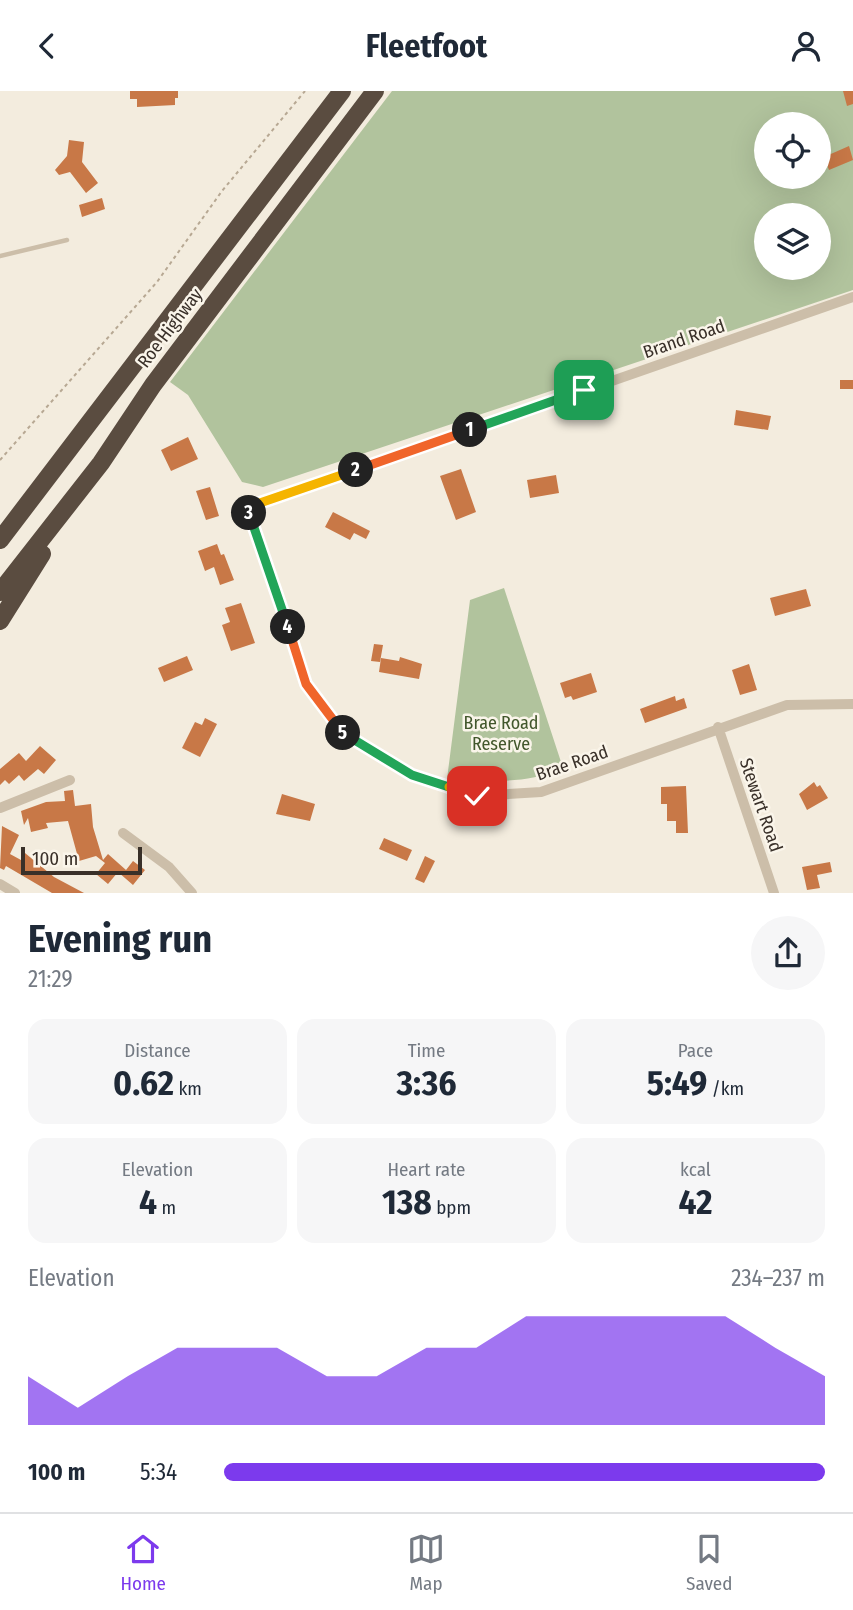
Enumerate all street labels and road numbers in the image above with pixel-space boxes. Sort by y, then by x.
street label: Roe Highway [133,284,207,372]
street label: Brand Road [640,315,728,363]
street label: Brae Road [533,740,611,786]
street label: Stewart Road [735,755,787,855]

